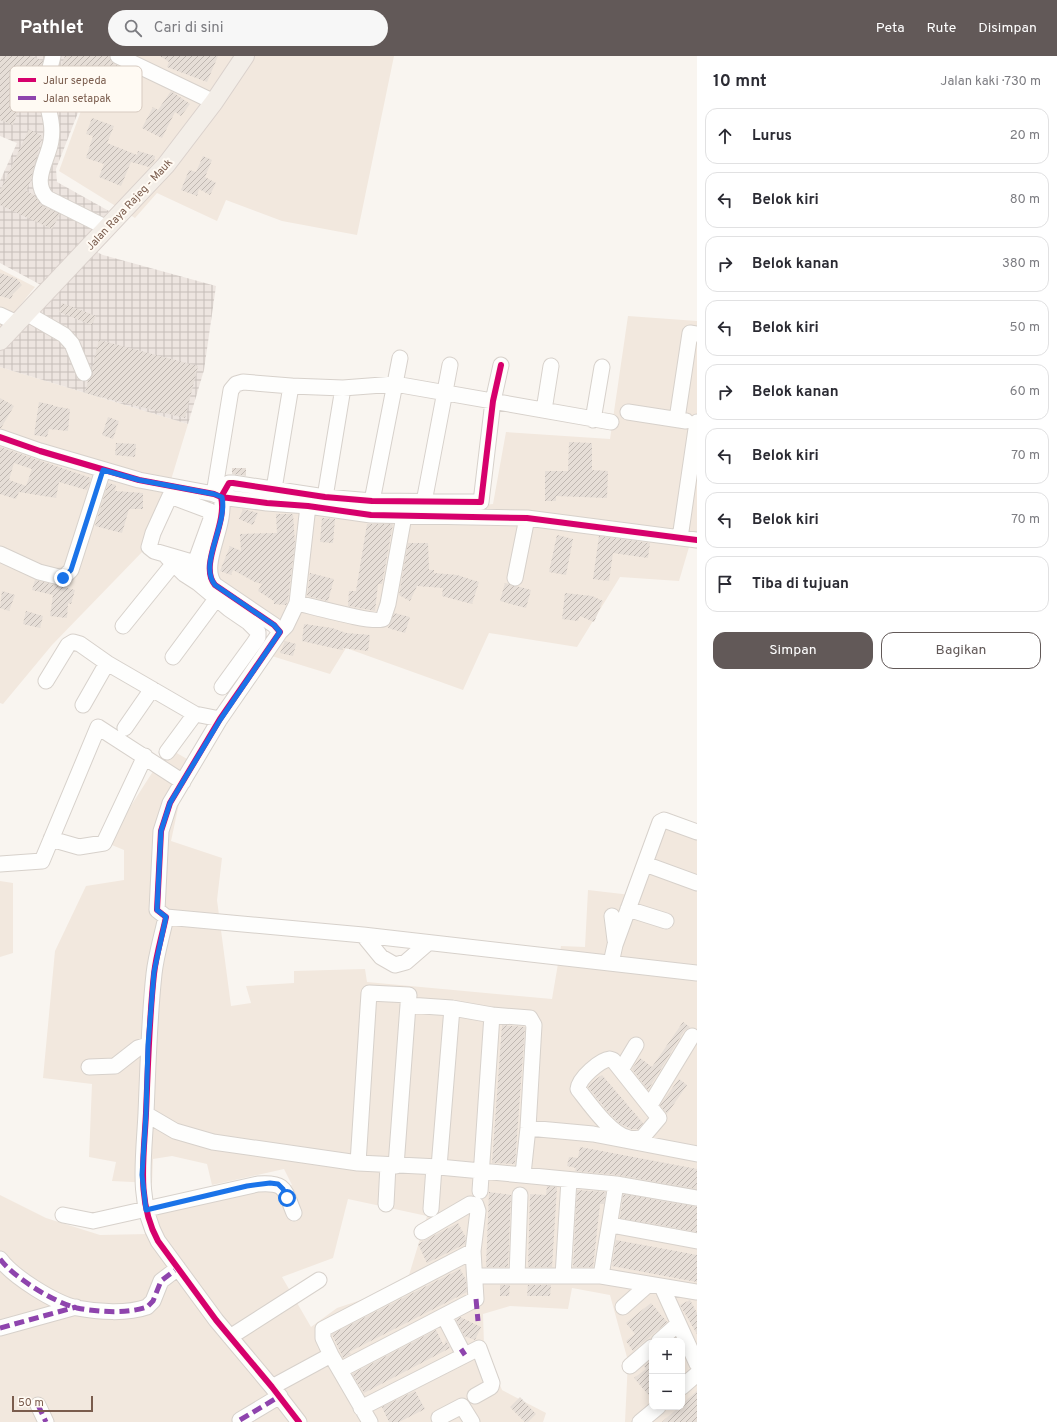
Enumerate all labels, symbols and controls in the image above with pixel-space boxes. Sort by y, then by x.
search box [108,10,388,46]
text: Pathlet [20,16,84,40]
icon: search [122,17,144,39]
text: Cari di sini [154,19,224,38]
text: Peta [876,20,905,37]
text: Rute [927,20,956,37]
text: Disimpan [978,20,1037,37]
legend [10,66,142,112]
text: 10 mnt [713,71,767,93]
text: Jalur sepeda [43,74,107,88]
text: Jalan kaki · 730 m [940,74,1041,90]
text: Jalan setapak [43,92,111,106]
icon: ahead [714,125,736,147]
text: Lurus [752,127,792,146]
text: 20 m [1010,128,1040,144]
street label: Jalan Raya Rajeg - Mauk [83,156,176,254]
icon: left [714,189,736,211]
text: Belok kiri [752,191,819,210]
text: 80 m [1010,192,1040,208]
icon: right [714,253,736,275]
text: Belok kanan [752,255,839,274]
text: 380 m [1002,256,1040,272]
icon: left [714,317,736,339]
text: Belok kiri [752,319,819,338]
text: 50 m [1010,320,1040,336]
icon: right [714,381,736,403]
text: Belok kanan [752,383,839,402]
text: 60 m [1010,384,1040,400]
icon: left [714,445,736,467]
text: Belok kiri [752,447,819,466]
text: 70 m [1011,448,1040,464]
icon: left [714,509,736,531]
text: Belok kiri [752,511,819,530]
text: 70 m [1011,512,1040,528]
route end [54,569,72,587]
icon: arrive [714,573,736,595]
text: Tiba di tujuan [752,575,849,594]
button: Simpan [713,632,873,669]
button: Bagikan [881,632,1041,669]
route start [278,1189,296,1207]
map controls [649,1338,685,1410]
button: + [649,1338,685,1374]
button: − [649,1374,685,1410]
scale bar [12,1394,93,1413]
text: 50 m [18,1396,44,1410]

